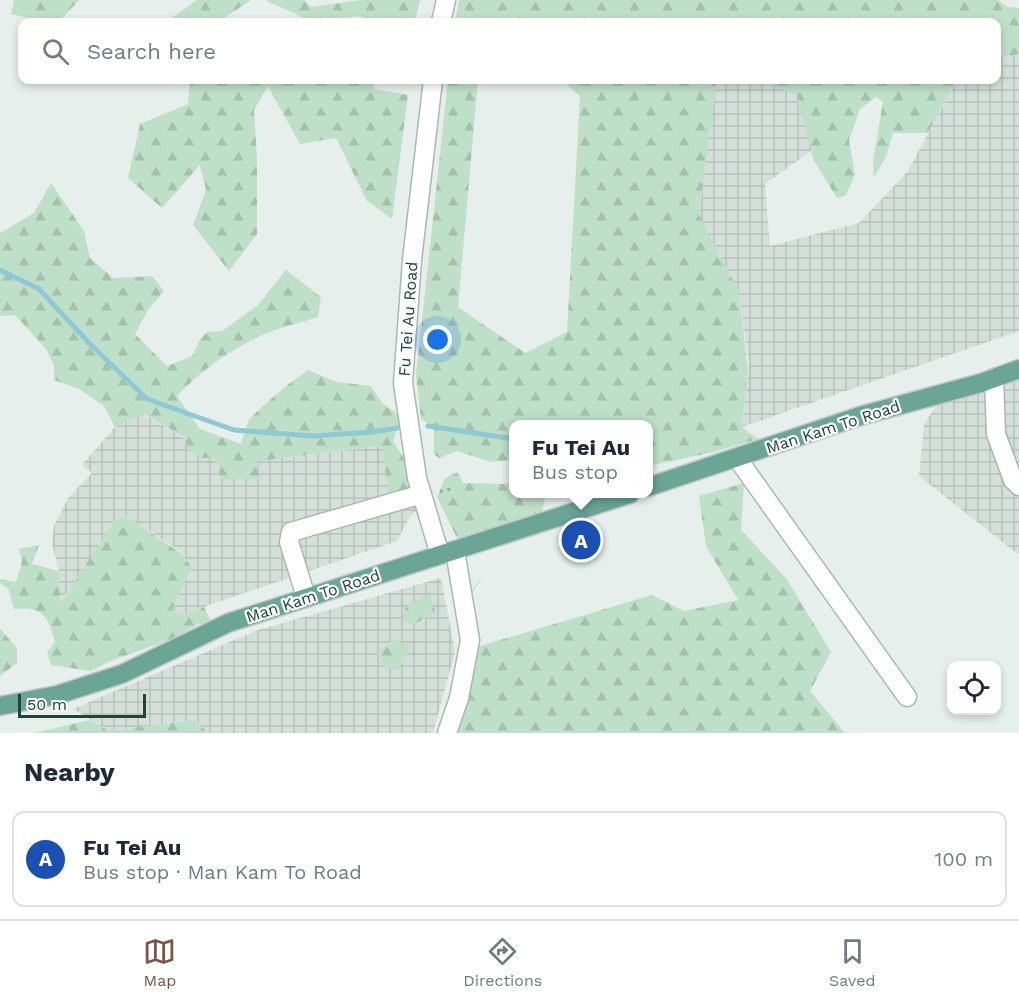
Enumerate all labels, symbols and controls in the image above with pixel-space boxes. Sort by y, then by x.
search box [18,18,1001,84]
icon: search [39,35,72,68]
text: Search here [87,39,216,64]
street label: Fu Tei Au Road [395,261,421,377]
your location [423,325,452,354]
street label: Man Kam To Road [764,396,902,458]
popup [509,420,653,498]
text: Fu Tei Au [532,435,630,460]
text: Bus stop [532,460,618,484]
pin: A [562,518,600,562]
street label: Man Kam To Road [244,565,382,627]
map controls [947,661,1001,715]
button: locate [947,661,1001,715]
scale bar [18,691,146,718]
text: 50 m [27,695,67,714]
text: Nearby [24,757,115,787]
text: Fu Tei Au [83,835,181,860]
text: A [39,847,52,871]
text: 100 m [934,847,993,871]
text: Bus stop · Man Kam To Road [83,860,362,884]
tab: Map [143,935,176,990]
tab: Directions [463,935,542,990]
tab: Saved [829,935,876,990]

